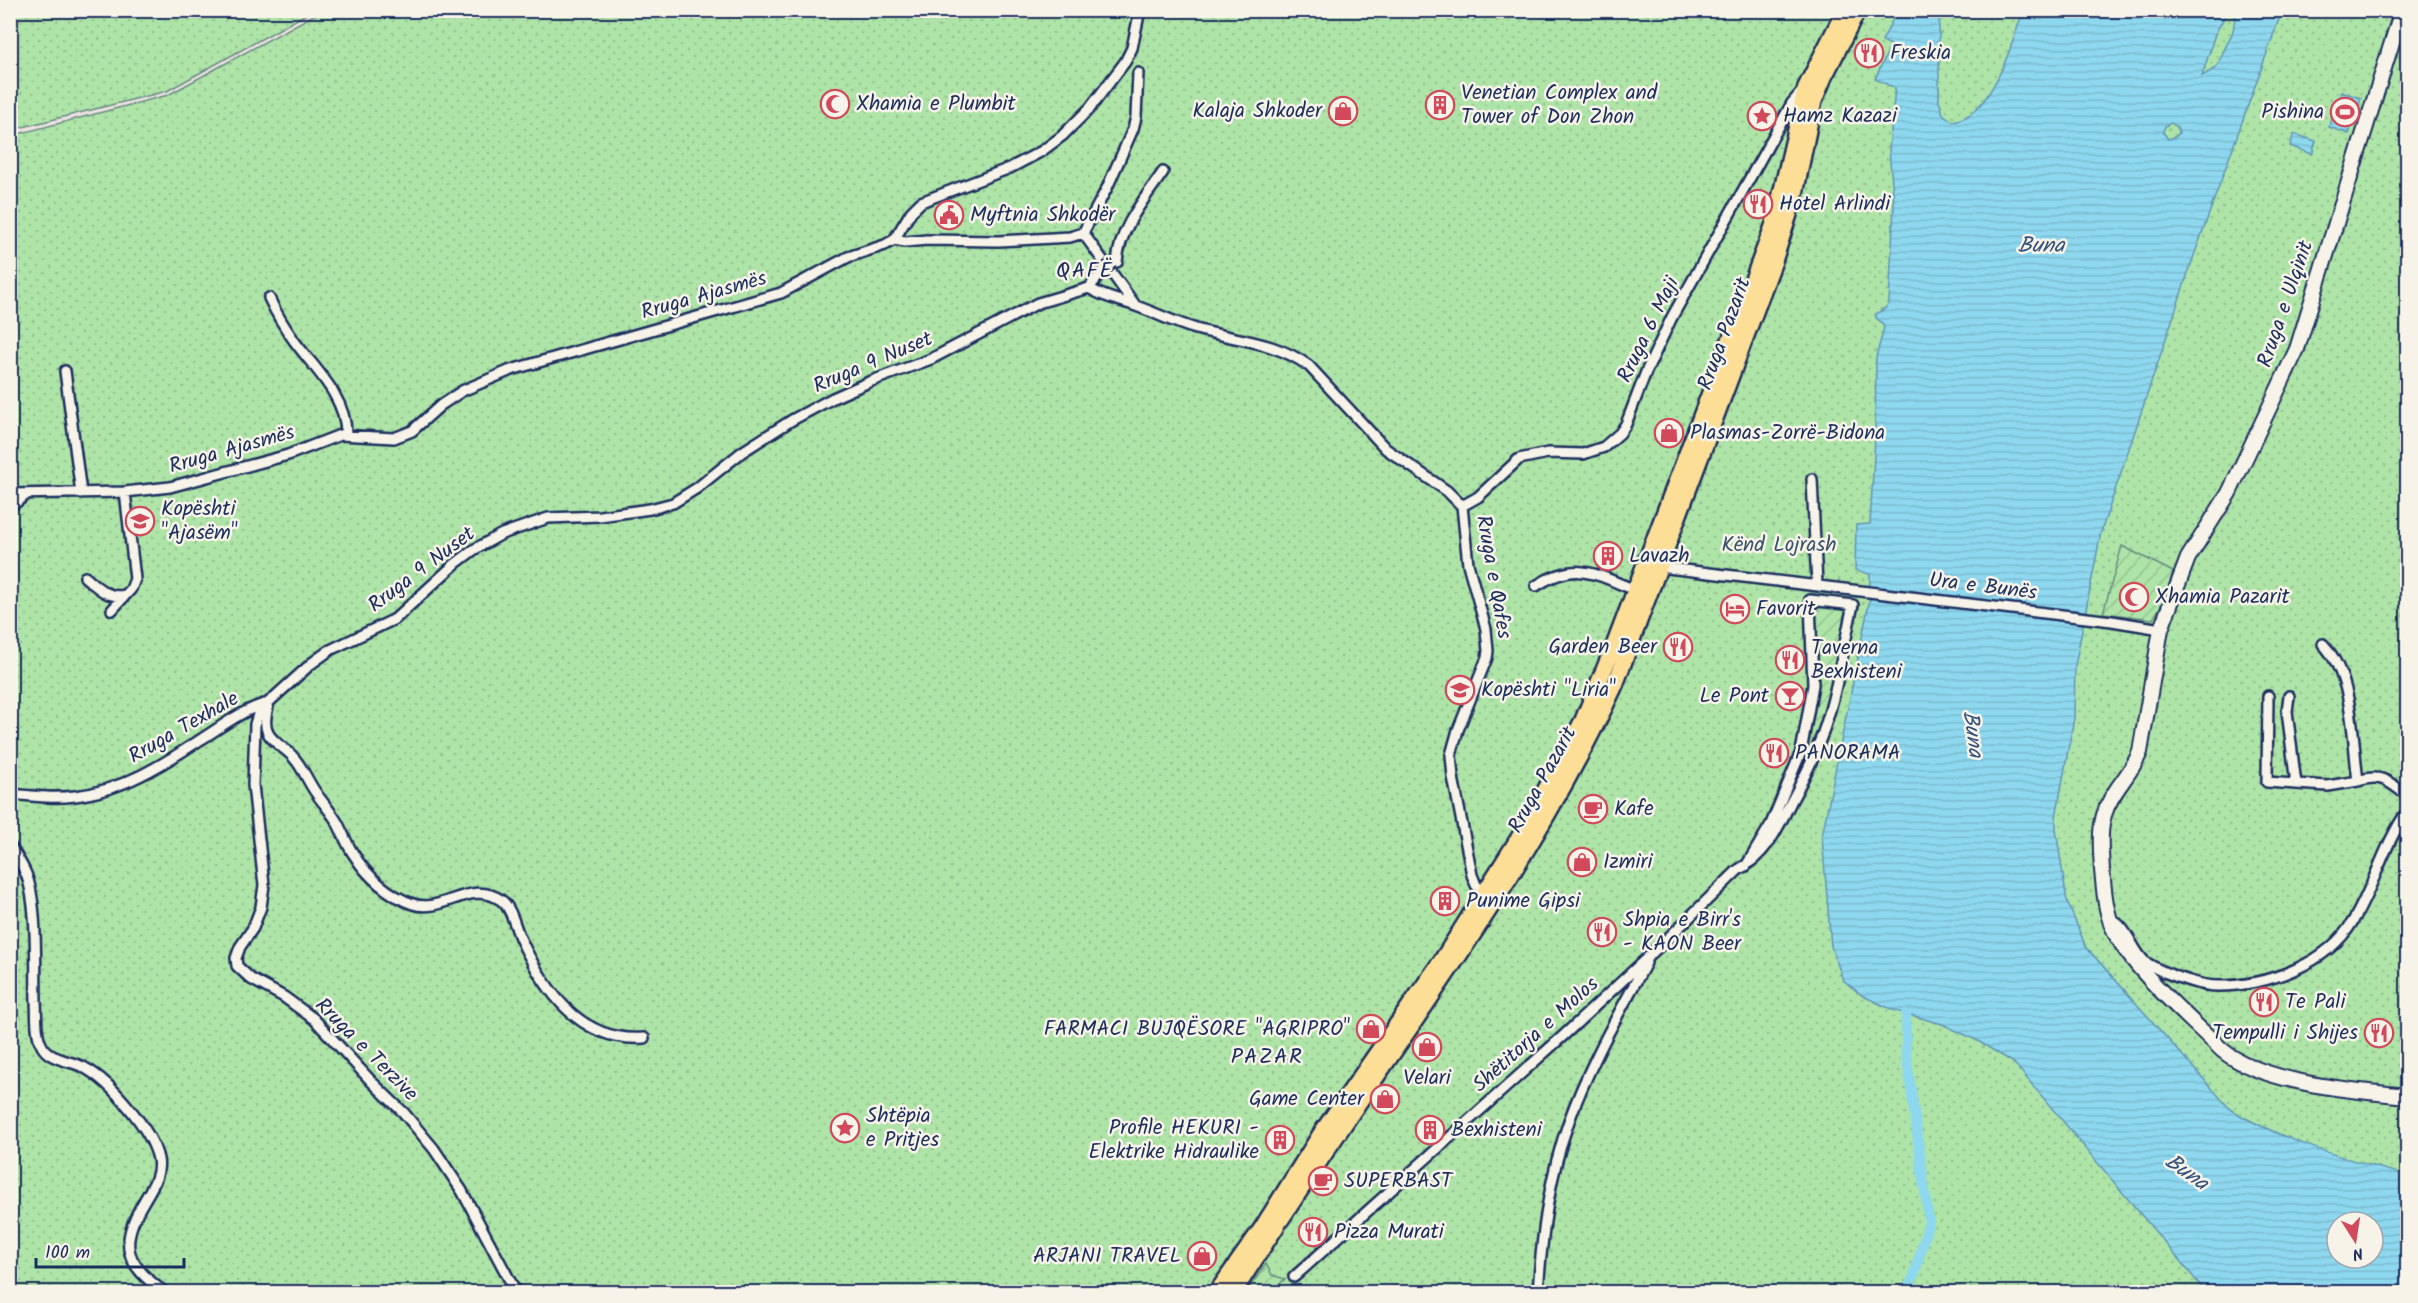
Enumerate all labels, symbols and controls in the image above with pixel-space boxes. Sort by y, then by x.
restaurant icon: Freskia [1853,37,1885,69]
place label: Freskia [1890,37,1951,70]
place label: Venetian Complex and Tower of Don Zhon [1461,77,1658,134]
mosque icon: Xhamia e Plumbit [819,88,851,120]
place label: Xhamia e Plumbit [856,88,1016,121]
building icon: Venetian Complex and Tower of Don Zhon [1424,89,1456,121]
place label: Kalaja Shkoder [1192,95,1323,128]
shop icon: Kalaja Shkoder [1327,95,1359,127]
place label: Pishina [2261,96,2324,129]
sports icon: Pishina [2329,96,2361,128]
place icon: Hamz Kazazi [1746,100,1778,132]
place label: Hamz Kazazi [1783,100,1898,133]
restaurant icon: Hotel Arlindi [1742,188,1774,220]
place label: Hotel Arlindi [1779,188,1891,221]
public building icon: Myftnia Shkodër [933,199,965,231]
place label: Myftnia Shkodër [970,199,1116,232]
water label: Buna [2018,229,2066,264]
street label: Rruga e Ulqinit [2249,235,2323,372]
district label: QAFË [1056,254,1114,289]
street label: Rruga Ajasmës [637,262,771,330]
street label: Rruga 6 Maji [1609,270,1689,389]
street label: Rruga Pazarit [1689,272,1761,395]
street label: Rruga 9 Nuset [808,323,939,403]
street label: Rruga Ajasmës [165,416,299,484]
shop icon: Plasmas-Zorrë-Bidona [1653,417,1685,449]
place label: Plasmas-Zorrë-Bidona [1690,417,1885,450]
place label: Kopështi "Ajasëm" [161,493,238,550]
school or university icon: Kopështi "Ajasëm" [124,505,156,537]
street label: Rruga e Qafes [1466,513,1520,641]
street label: Rruga 9 Nuset [361,518,483,621]
park label: Kënd Lojrash [1721,529,1837,562]
building icon: Lavazh [1592,540,1624,572]
place label: Lavazh [1629,540,1690,573]
street label: Ura e Bunës [1927,564,2039,610]
mosque icon: Xhamia Pazarit [2118,581,2150,613]
place label: Xhamia Pazarit [2155,581,2290,614]
hotel icon: Favorit [1719,593,1751,625]
place label: Favorit [1756,593,1816,626]
place label: Garden Beer [1549,631,1658,664]
restaurant icon: Garden Beer [1662,631,1694,663]
place label: Taverna Bexhisteni [1811,632,1903,689]
restaurant icon: Taverna Bexhisteni [1774,644,1806,676]
school or university icon: Kopështi "Liria" [1444,674,1476,706]
place label: Kopështi "Liria" [1481,674,1616,707]
place label: Le Pont [1699,680,1770,713]
bar icon: Le Pont [1774,680,1806,712]
street label: Rruga Texhale [123,683,246,773]
water label: Buna [1951,708,1993,761]
street label: Rruga Pazarit [1500,720,1586,840]
restaurant icon: PANORAMA [1758,737,1790,769]
place label: PANORAMA [1795,737,1901,770]
cafe icon: Kafe [1577,793,1609,825]
place label: Kafe [1614,793,1654,826]
shop icon: Izmiri [1566,846,1598,878]
place label: Izmiri [1603,846,1653,879]
building icon: Punime Gipsi [1429,885,1461,917]
place label: Punime Gipsi [1466,885,1581,918]
place label: Shpia e Birr's - KAON Beer [1623,904,1742,961]
restaurant icon: Shpia e Birr's - KAON Beer [1586,916,1618,948]
street label: Shëtitorja e Molos [1465,969,1607,1101]
restaurant icon: Te Pali [2248,986,2280,1018]
place label: Te Pali [2285,986,2347,1019]
street label: Rruga e Terzive [306,990,426,1110]
place label: FARMACI BUJQËSORE "AGRIPRO" [1044,1013,1350,1046]
shop icon: FARMACI BUJQËSORE "AGRIPRO" [1355,1013,1387,1045]
place label: Tempulli i Shijes [2212,1017,2358,1050]
restaurant icon: Tempulli i Shijes [2363,1017,2395,1049]
shop icon: Velari [1411,1031,1443,1063]
district label: PAZAR [1231,1040,1303,1075]
place label: Velari [1403,1062,1452,1095]
place label: Game Center [1249,1083,1365,1116]
shop icon: Game Center [1369,1083,1401,1115]
place label: Shtëpia e Pritjes [866,1100,939,1157]
place icon: Shtëpia e Pritjes [829,1112,861,1144]
place label: Profile HEKURI - Elektrike Hidraulike [1089,1112,1260,1169]
building icon: Bexhisteni [1414,1114,1446,1146]
place label: Bexhisteni [1451,1114,1543,1147]
building icon: Profile HEKURI - Elektrike Hidraulike [1264,1124,1296,1156]
water label: Buna [2157,1145,2217,1202]
cafe icon: SUPERBAST [1307,1165,1339,1197]
place label: SUPERBAST [1344,1165,1454,1198]
north arrow [2325,1210,2385,1270]
restaurant icon: Pizza Murati [1297,1216,1329,1248]
place label: Pizza Murati [1334,1216,1445,1249]
scale bar [36,1231,184,1269]
text: 100 m [45,1239,90,1268]
place label: ARJANI TRAVEL [1033,1240,1181,1273]
shop icon: ARJANI TRAVEL [1186,1240,1218,1272]
text: N [2350,1240,2365,1266]

